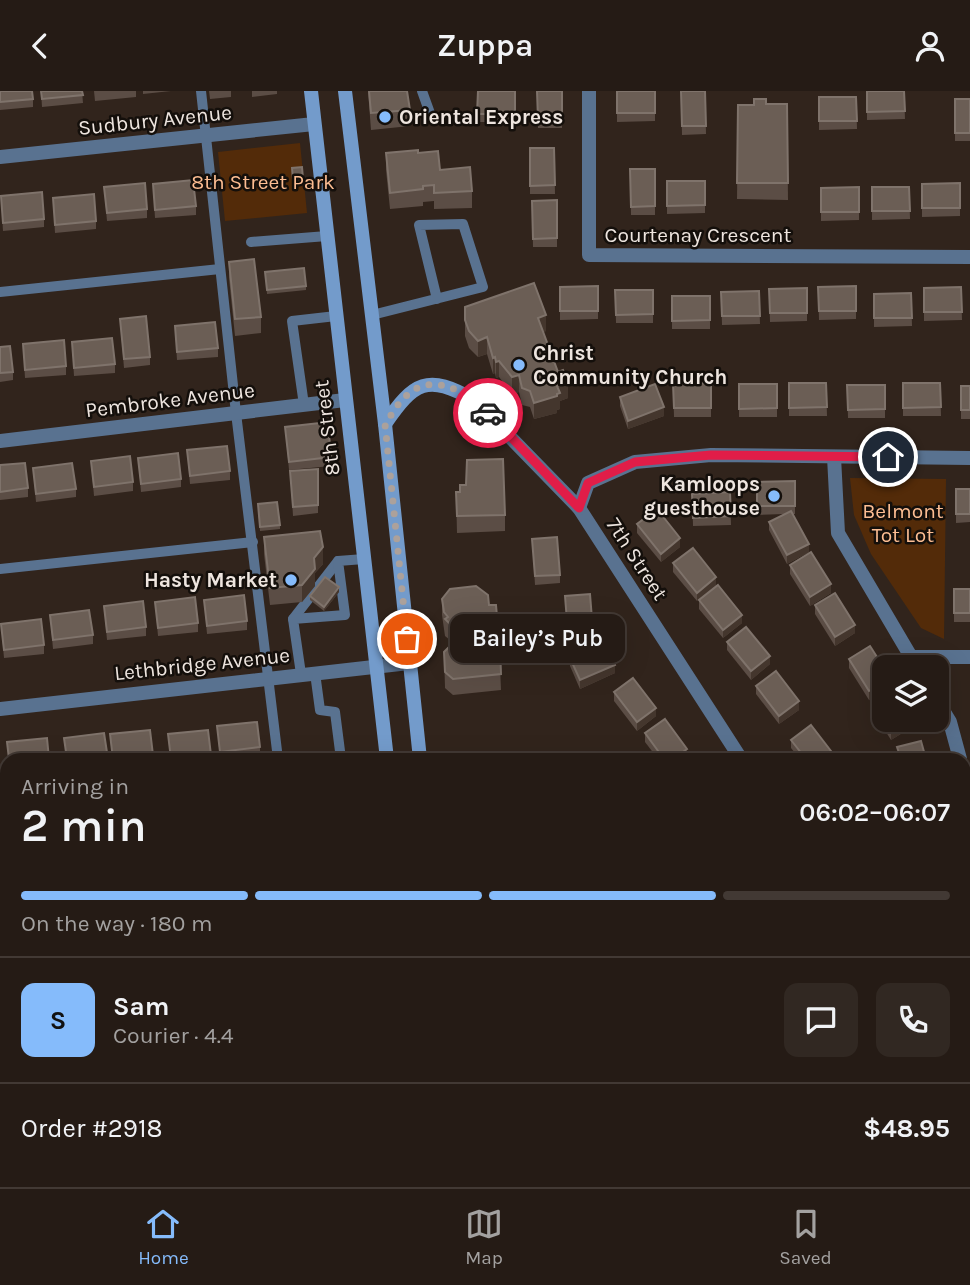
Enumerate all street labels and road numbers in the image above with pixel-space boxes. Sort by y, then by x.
street label: Sudbury Avenue [77,100,233,140]
street label: Courtenay Crescent [605,223,792,247]
street label: Pembroke Avenue [84,378,256,422]
street label: 8th Street [309,379,345,477]
street label: 7th Street [602,513,672,605]
street label: Lethbridge Avenue [113,643,291,685]

